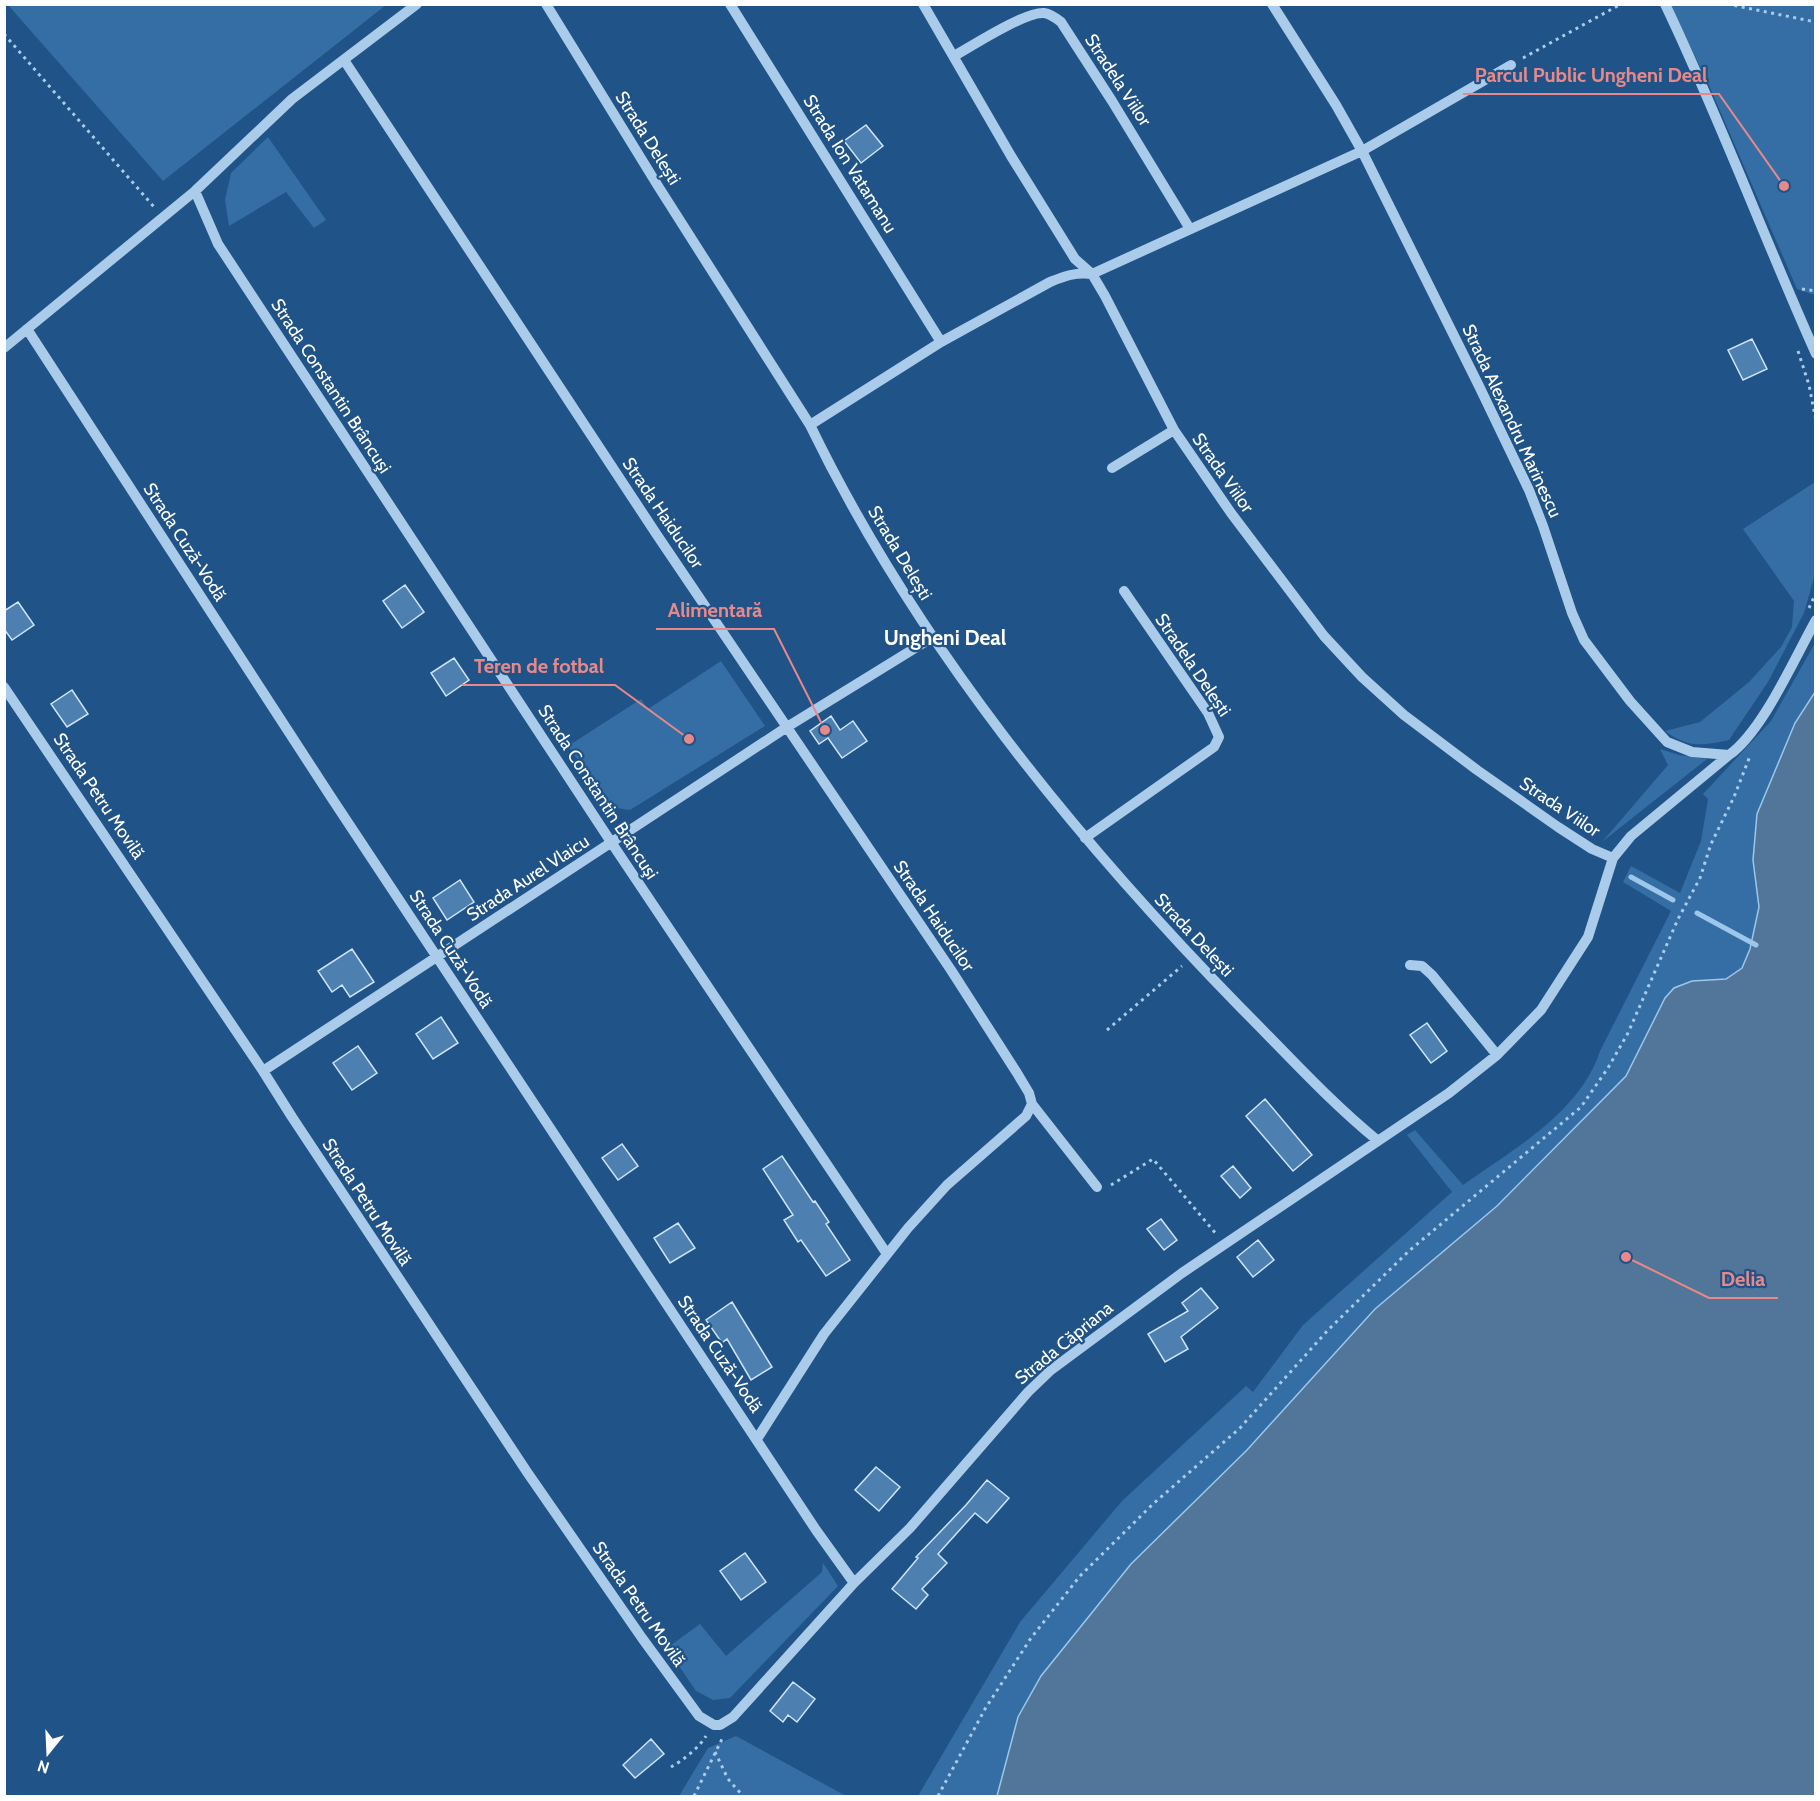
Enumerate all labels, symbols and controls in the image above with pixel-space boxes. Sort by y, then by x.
street label: Stradela Viilor [1080,30,1156,131]
callout: Parcul Public Ungheni Deal [1463,56,1719,94]
text: Parcul Public Ungheni Deal [1475,63,1707,87]
street label: Strada Delești [610,87,685,189]
street label: Strada Ion Vatamanu [799,91,901,237]
street label: Strada Constantin Brâncuşi [266,295,396,477]
street label: Strada Alexandru Marinescu [1457,321,1567,521]
street label: Strada Viilor [1188,429,1259,517]
street label: Strada Haiducilor [618,453,708,573]
street label: Strada Cuză-Vodă [139,479,232,605]
street label: Strada Delești [862,502,937,605]
callout: Alimentară [656,591,774,629]
text: Alimentară [668,598,762,622]
street label: Stradela Delești [1150,609,1236,721]
district label: Ungheni Deal [884,625,1007,650]
callout: Teren de fotbal [462,647,615,685]
text: Teren de fotbal [474,654,604,678]
street label: Strada Constantin Brâncuşi [533,701,663,883]
street label: Strada Petru Movilă [49,729,150,864]
street label: Strada Viilor [1516,772,1605,842]
street label: Strada Aurel Vlaicu [463,830,593,926]
street label: Strada Haiducilor [889,856,979,976]
street label: Strada Cuză-Vodă [405,886,498,1012]
street label: Strada Delești [1149,889,1238,982]
street label: Strada Petru Movilă [318,1134,417,1270]
callout: Delia [1709,1260,1778,1298]
text: Delia [1721,1267,1765,1291]
street label: Strada Cuză-Vodă [673,1291,767,1417]
street label: Strada Căpriana [1011,1297,1118,1389]
street label: Strada Petru Movilă [588,1537,690,1671]
north arrow [18,1723,78,1783]
text: N [35,1756,52,1778]

